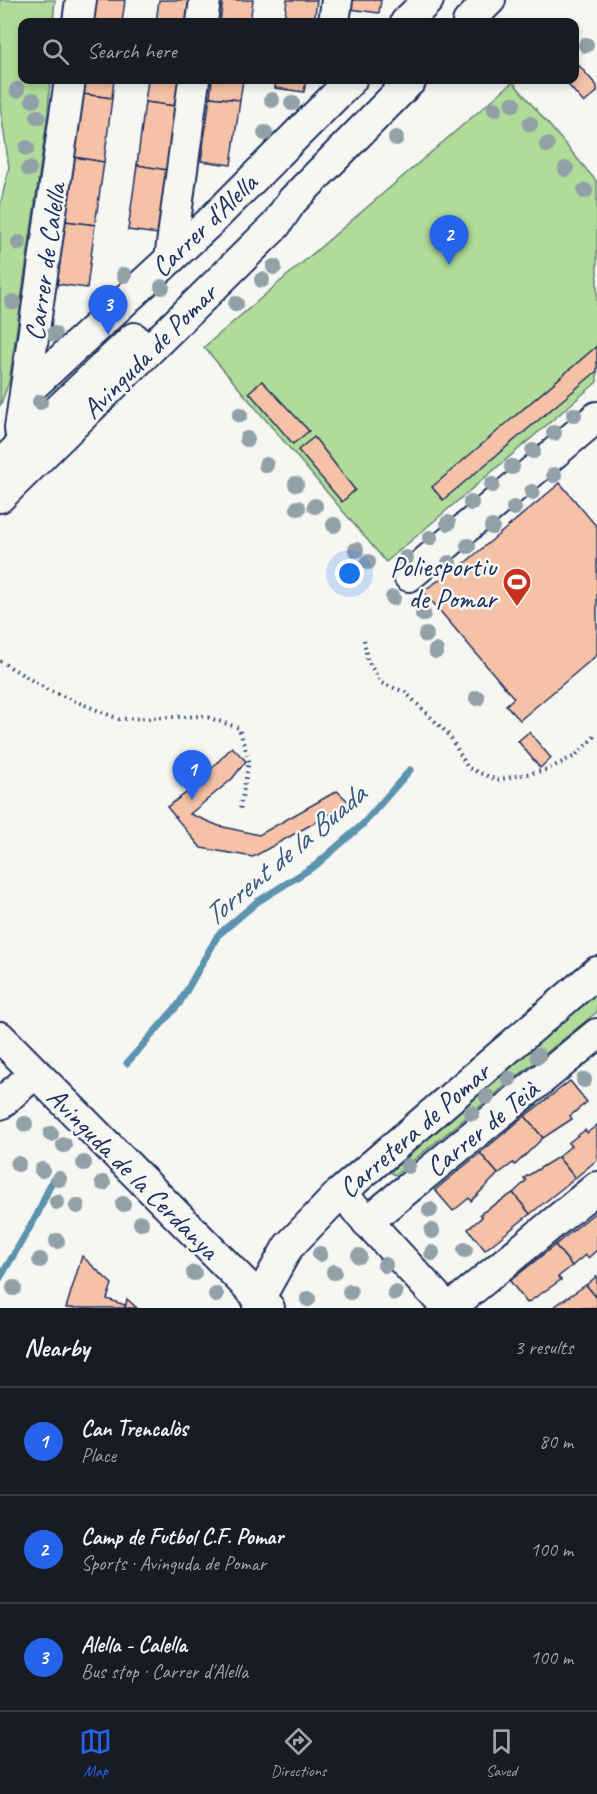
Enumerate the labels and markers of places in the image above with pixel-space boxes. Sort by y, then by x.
pin: 2 [430,216,468,265]
pin: 3 [88,286,128,335]
place label: Poliesportiu de Pomar [390,549,498,616]
sports icon: Poliesportiu de Pomar [501,566,533,608]
pin: 1 [172,750,212,800]

